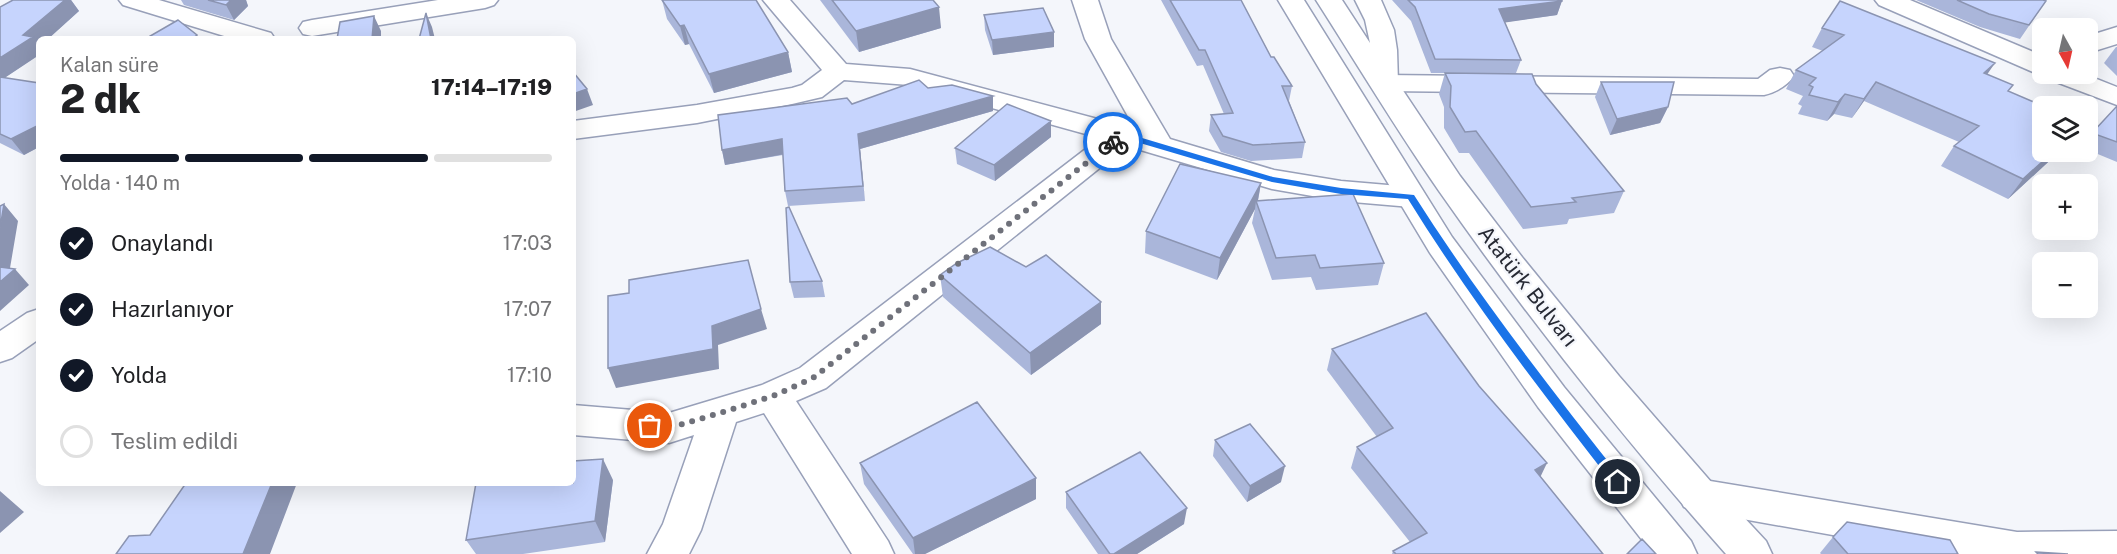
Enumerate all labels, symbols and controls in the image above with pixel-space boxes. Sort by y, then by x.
north arrow [2032,18,2098,84]
map controls [2032,18,2098,318]
text: Kalan süre [60,53,159,77]
text: 17:14–17:19 [431,74,552,100]
text: 2 dk [60,76,141,122]
button: layers [2032,96,2098,162]
courier [1083,112,1143,172]
icon: bike [1097,126,1130,159]
text: Yolda · 140 m [60,171,180,195]
button: + [2032,174,2098,240]
street label: Atatürk Bulvarı [1473,221,1583,351]
icon: check [60,227,93,260]
text: Onaylandı [111,230,213,256]
text: 17:03 [503,231,552,255]
button: − [2032,252,2098,318]
icon: check [60,293,93,326]
text: Hazırlanıyor [111,296,234,322]
text: 17:07 [503,297,552,321]
icon: check [60,359,93,392]
text: Yolda [111,362,167,388]
text: 17:10 [507,363,552,387]
pin [624,400,675,451]
icon: bag [633,409,666,442]
text: Teslim edildi [111,428,238,454]
pin [1592,456,1643,507]
icon: home [1601,465,1634,498]

